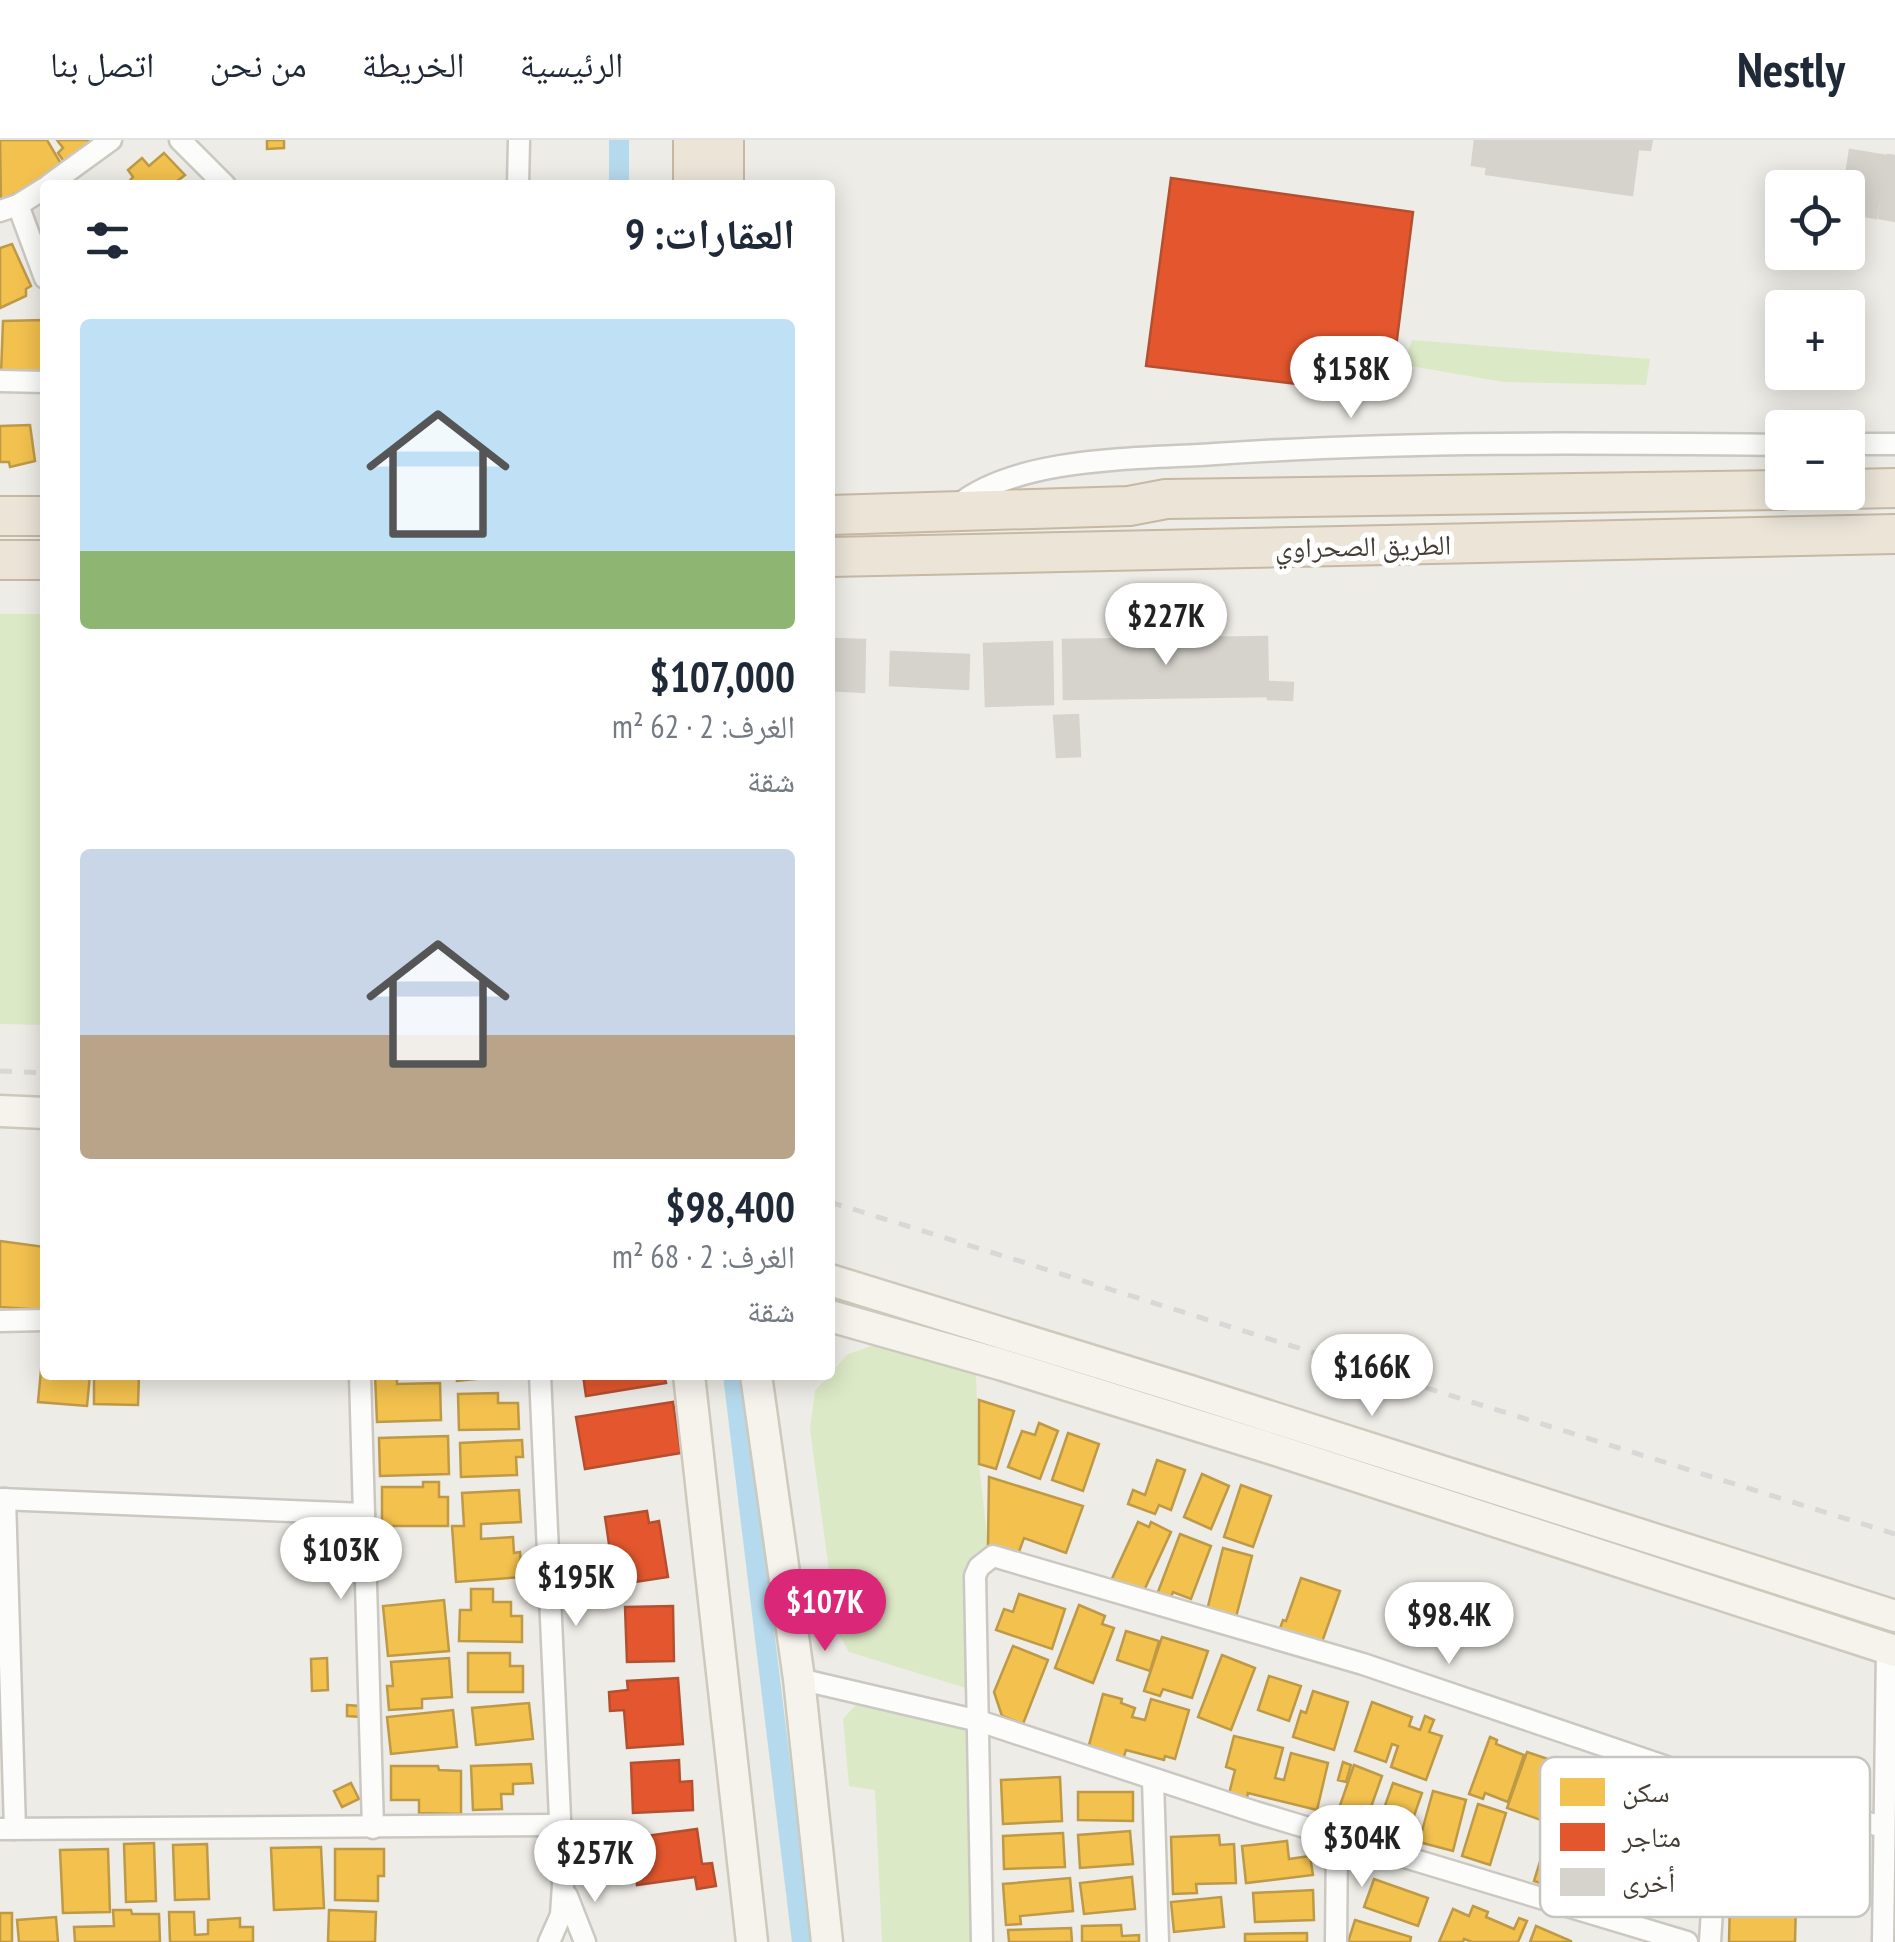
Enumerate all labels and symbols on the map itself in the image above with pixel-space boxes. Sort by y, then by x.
pin: $158K [1281,336,1421,421]
street label: الطريق الصحراوي [1274,525,1452,571]
pin: $227K [1096,583,1236,668]
pin: $166K [1302,1334,1442,1419]
pin: $103K [271,1517,411,1602]
pin: $195K [506,1544,646,1629]
pin: $107K [755,1569,895,1654]
pin: $98.4K [1368,1582,1530,1667]
legend [1540,1757,1870,1917]
text: سكن [1622,1773,1670,1810]
pin: $304K [1292,1805,1432,1890]
text: متاجر [1621,1818,1681,1855]
pin: $257K [525,1820,665,1905]
text: أخرى [1622,1863,1675,1900]

